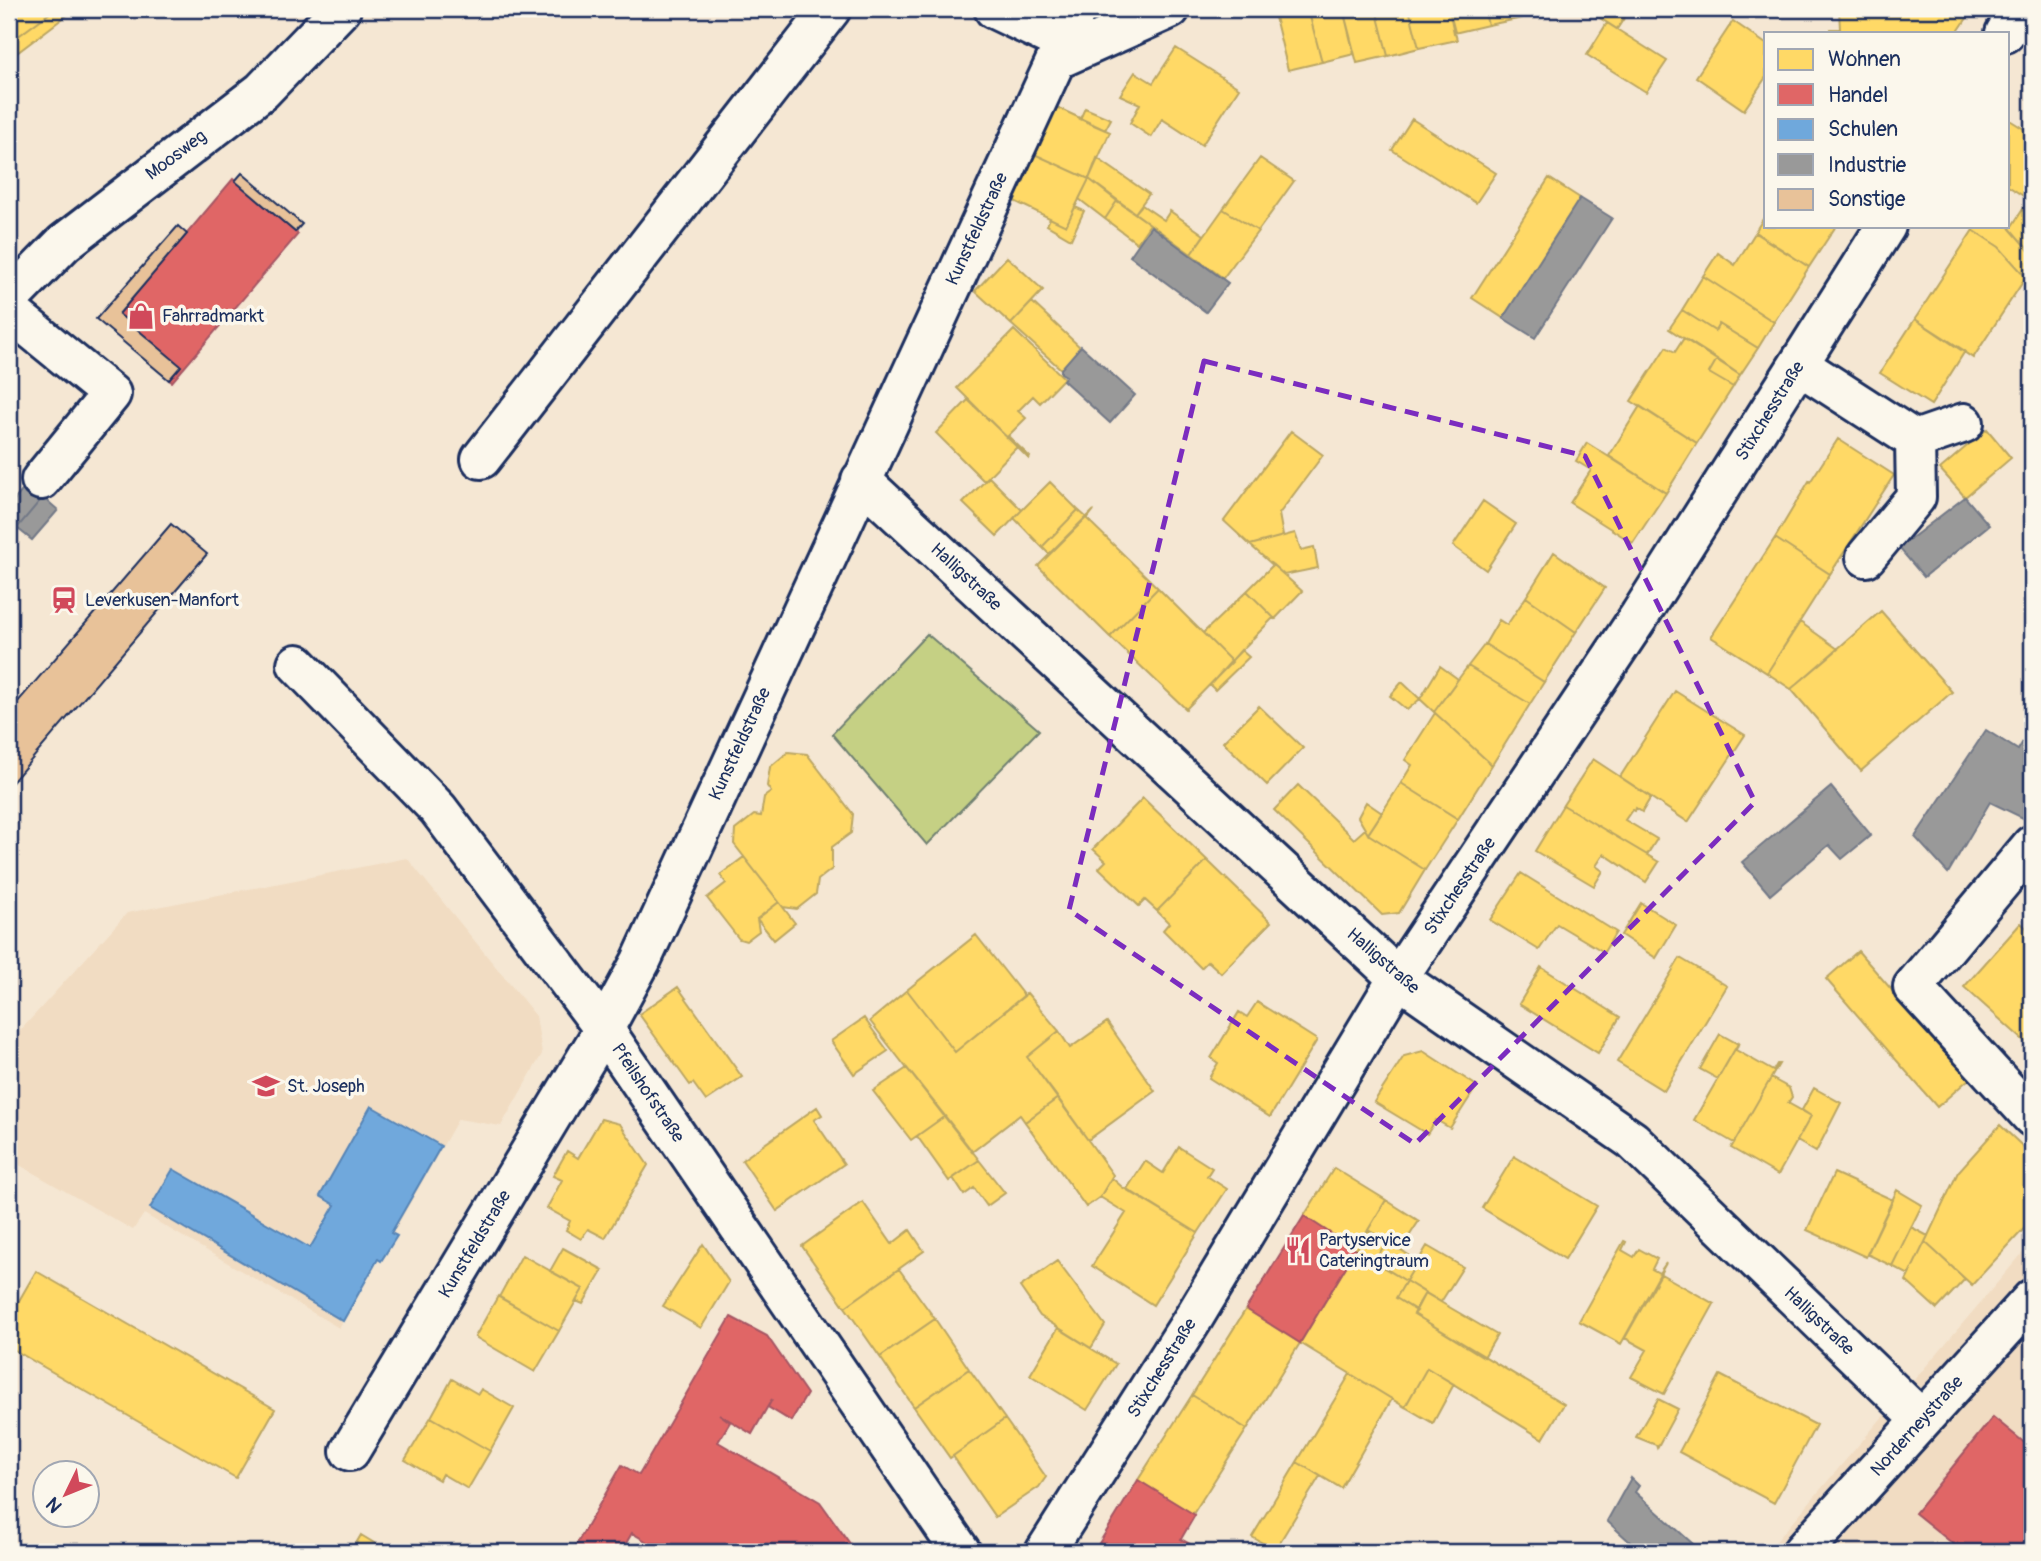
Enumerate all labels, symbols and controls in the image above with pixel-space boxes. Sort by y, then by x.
legend [1764,32,2010,228]
text: Wohnen [1828,46,1901,73]
text: Handel [1828,82,1888,109]
text: Schulen [1828,116,1898,143]
street label: Moosweg [141,125,211,185]
text: Industrie [1828,152,1907,179]
street label: Kunstfeldstraße [941,169,1013,289]
text: Sonstige [1828,186,1906,213]
shop icon: Fahrradmarkt [126,301,156,331]
place label: Fahrradmarkt [162,305,265,328]
street label: Stixchesstraße [1730,357,1810,465]
street label: Halligstraße [925,538,1007,616]
station icon: Leverkusen-Manfort [49,585,79,615]
place label: Leverkusen-Manfort [85,589,240,612]
street label: Kunstfeldstraße [704,684,776,804]
street label: Stixchesstraße [1419,833,1501,939]
street label: Halligstraße [1342,923,1424,999]
street label: Pfeilshofstraße [606,1039,690,1147]
school or university icon: St. Joseph [251,1071,281,1101]
place label: St. Joseph [287,1075,365,1098]
street label: Kunstfeldstraße [434,1186,516,1302]
place label: Partyservice Cateringtraum [1319,1229,1429,1273]
restaurant icon: Partyservice Cateringtraum [1283,1235,1313,1265]
street label: Halligstraße [1779,1282,1859,1360]
street label: Stixchesstraße [1122,1314,1202,1422]
street label: Norderneystraße [1866,1371,1968,1481]
north arrow [32,1460,102,1530]
text: N [41,1492,67,1518]

